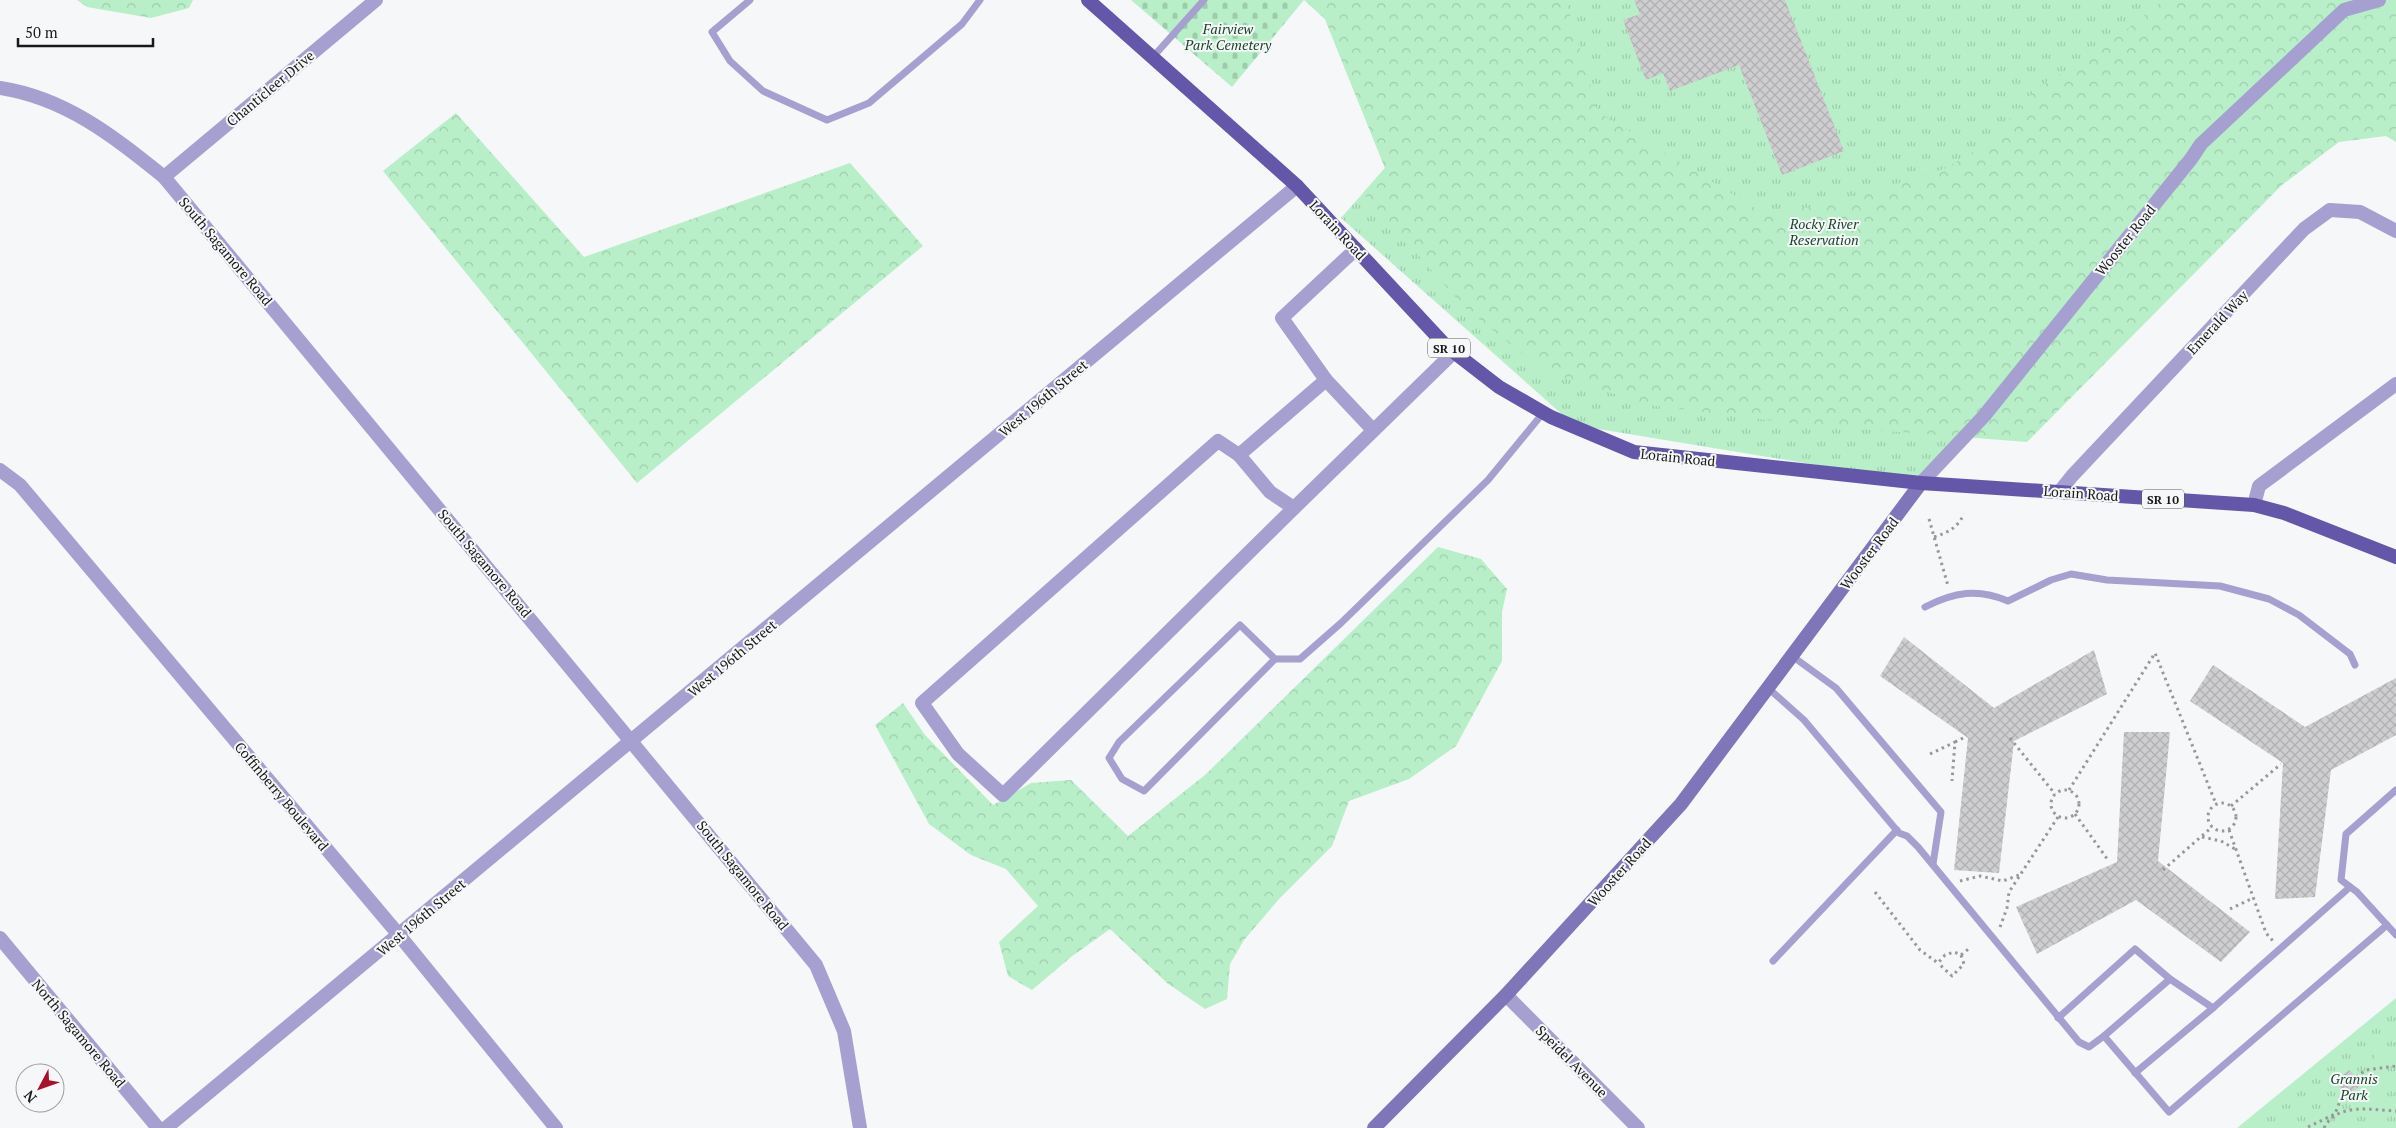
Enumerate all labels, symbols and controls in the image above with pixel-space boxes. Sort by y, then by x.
scale bar [18,15,152,47]
park label: Fairview Park Cemetery [1184,19,1272,54]
text: 50 m [25,22,58,42]
street label: Chanticleer Drive [222,46,318,130]
street label: South Sagamore Road [175,193,277,309]
street label: Lorain Road [1305,196,1371,264]
street label: Wooster Road [2091,200,2160,279]
park label: Rocky River Reservation [1788,214,1859,249]
street label: Emerald Way [2182,285,2252,358]
road number: SR 10 [1428,338,1470,358]
street label: West 196th Street [995,355,1092,441]
street label: Lorain Road [1640,444,1717,470]
street label: Lorain Road [2043,481,2119,505]
road number: SR 10 [2142,489,2184,508]
street label: South Sagamore Road [434,505,536,621]
street label: Wooster Road [1836,513,1903,593]
street label: West 196th Street [684,615,781,701]
street label: Coffinberry Boulevard [231,738,333,855]
street label: South Sagamore Road [693,816,793,934]
street label: Wooster Road [1583,834,1655,910]
street label: West 196th Street [373,874,470,960]
street label: North Sagamore Road [28,975,130,1091]
street label: Speidel Avenue [1532,1021,1612,1101]
north arrow [15,1063,65,1113]
park label: Grannis Park [2330,1069,2378,1104]
text: N [19,1086,40,1107]

